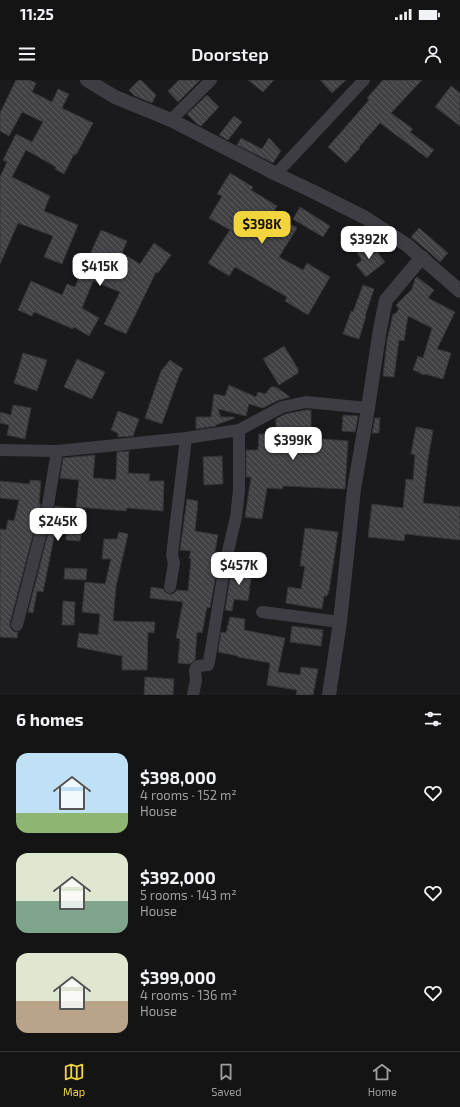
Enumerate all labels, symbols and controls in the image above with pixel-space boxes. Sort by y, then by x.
text: 11:25 [20,5,54,23]
icon: menu [16,43,38,65]
text: Doorstep [191,43,269,65]
icon: person [422,43,444,65]
pin: $398K [234,211,290,245]
text: $398K [243,216,281,232]
pin: $392K [341,226,397,260]
text: $392K [350,231,388,247]
pin: $415K [72,253,128,287]
text: $415K [82,258,118,274]
pin: $399K [265,427,321,461]
text: $399K [274,432,312,448]
pin: $245K [30,508,86,542]
text: $245K [39,513,77,529]
pin: $457K [211,552,267,586]
text: $457K [220,557,258,573]
icon: filters [422,708,444,730]
text: 6 homes [16,709,84,729]
text: $398,000 [140,767,216,787]
icon: home [48,769,96,817]
icon: heart [422,782,444,804]
text: 4 rooms · 152 m² [140,787,237,803]
text: House [140,803,177,819]
text: $392,000 [140,867,216,887]
icon: home [48,869,96,917]
icon: heart [422,882,444,904]
text: 5 rooms · 143 m² [140,887,237,903]
text: House [140,903,177,919]
text: $399,000 [140,967,216,987]
icon: home [48,969,96,1017]
icon: heart [422,982,444,1004]
text: 4 rooms · 136 m² [140,987,237,1003]
text: House [140,1003,177,1019]
tab: Map [63,1061,85,1098]
tab: Saved [211,1061,242,1098]
tab: Home [368,1061,397,1098]

